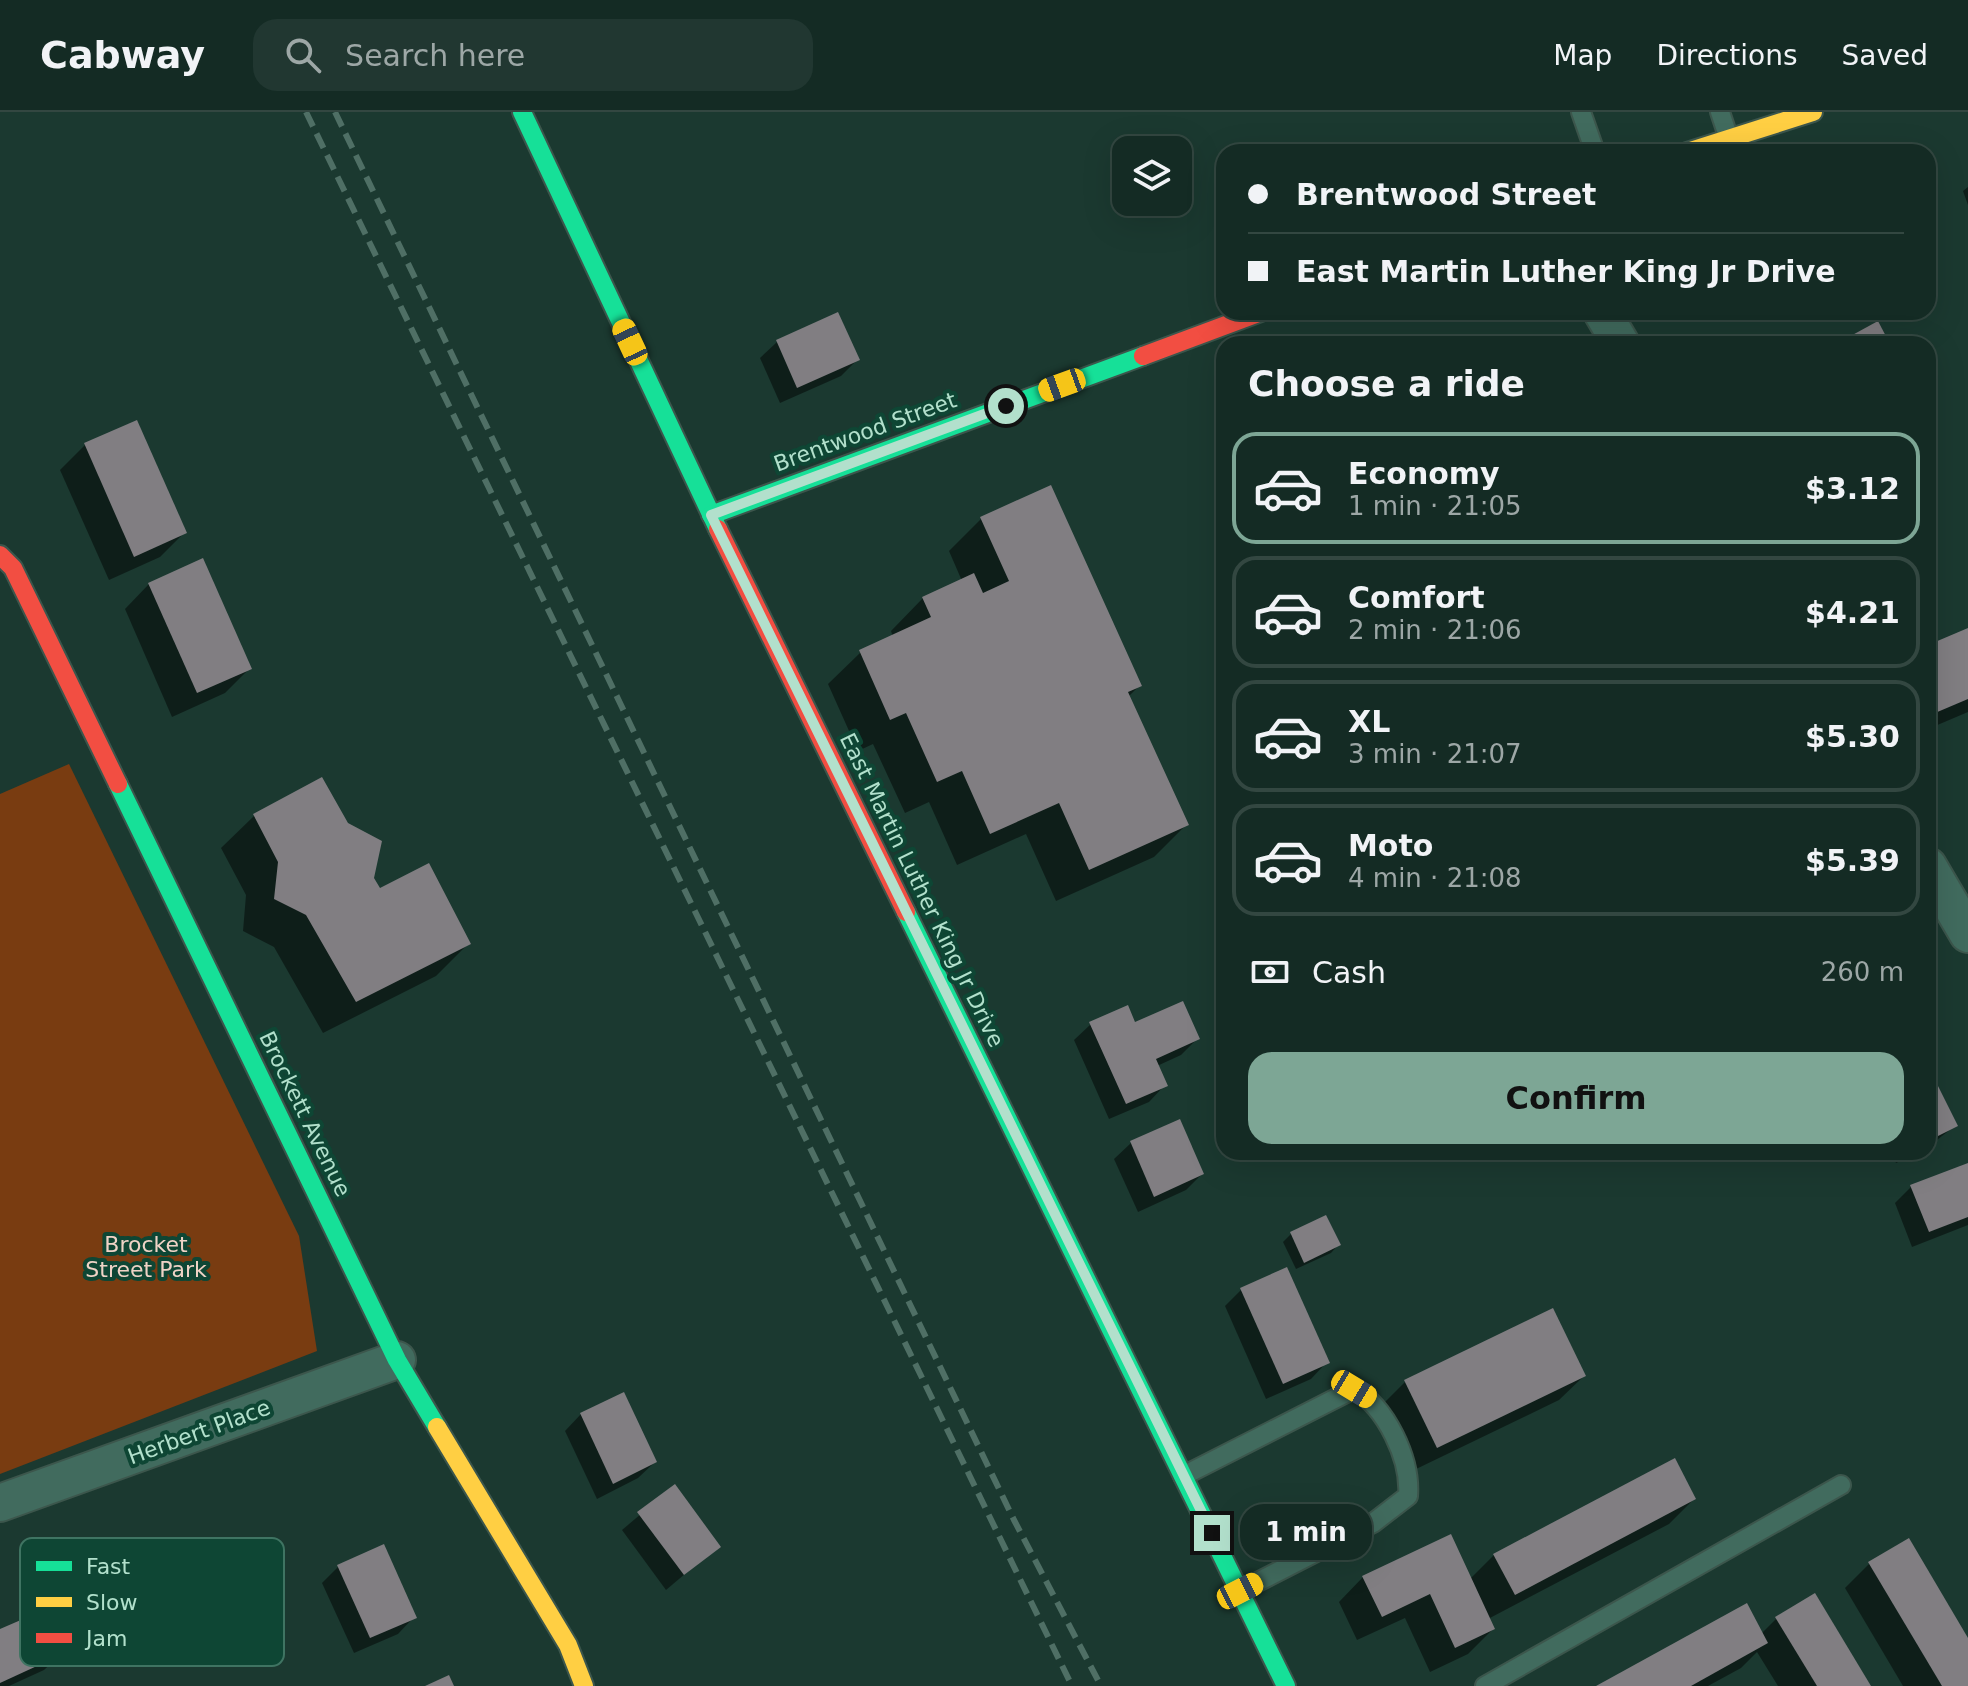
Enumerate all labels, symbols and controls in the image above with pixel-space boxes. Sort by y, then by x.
search box [253,19,813,91]
text: Cabway [40,33,205,77]
icon: search [281,33,325,77]
text: Search here [345,38,525,73]
text: Map [1553,39,1612,72]
text: Directions [1656,39,1797,72]
text: Saved [1841,39,1928,72]
map controls [1112,136,1192,216]
button: layers [1112,136,1192,216]
text: Brentwood Street [1296,177,1596,212]
text: East Martin Luther King Jr Drive [1296,254,1836,289]
car [609,315,651,369]
text: Choose a ride [1248,363,1525,404]
car [1035,366,1089,404]
street label: Brentwood Street [770,387,960,477]
route start [988,388,1024,424]
icon: car [1252,452,1324,524]
text: Economy [1348,456,1500,491]
text: $3.12 [1805,471,1900,506]
text: 1 min · 21:05 [1348,491,1522,521]
icon: car [1252,576,1324,648]
text: Comfort [1348,580,1485,615]
text: $4.21 [1805,595,1900,630]
text: 2 min · 21:06 [1348,615,1522,645]
icon: car [1252,700,1324,772]
text: XL [1348,704,1390,739]
text: $5.30 [1805,719,1900,754]
street label: East Martin Luther King Jr Drive [835,729,1009,1051]
text: 3 min · 21:07 [1348,739,1522,769]
icon: car [1252,824,1324,896]
text: Moto [1348,828,1433,863]
text: $5.39 [1805,843,1900,878]
text: 4 min · 21:08 [1348,863,1522,893]
icon: cash [1248,950,1292,994]
text: Cash [1312,955,1386,990]
text: 260 m [1821,957,1904,987]
street label: Brockett Avenue [254,1027,356,1201]
button: Confirm [1248,1052,1904,1144]
park label: Brocket Street Park [85,1232,207,1282]
car [1327,1366,1381,1412]
street label: Herbert Place [124,1395,274,1469]
callout: 1 min [1240,1505,1372,1561]
route end [1194,1515,1230,1551]
text: 1 min [1265,1517,1347,1547]
legend [20,1538,284,1666]
text: Fast [86,1554,131,1579]
car [1213,1569,1267,1613]
text: Slow [86,1590,138,1615]
text: Jam [84,1626,127,1651]

